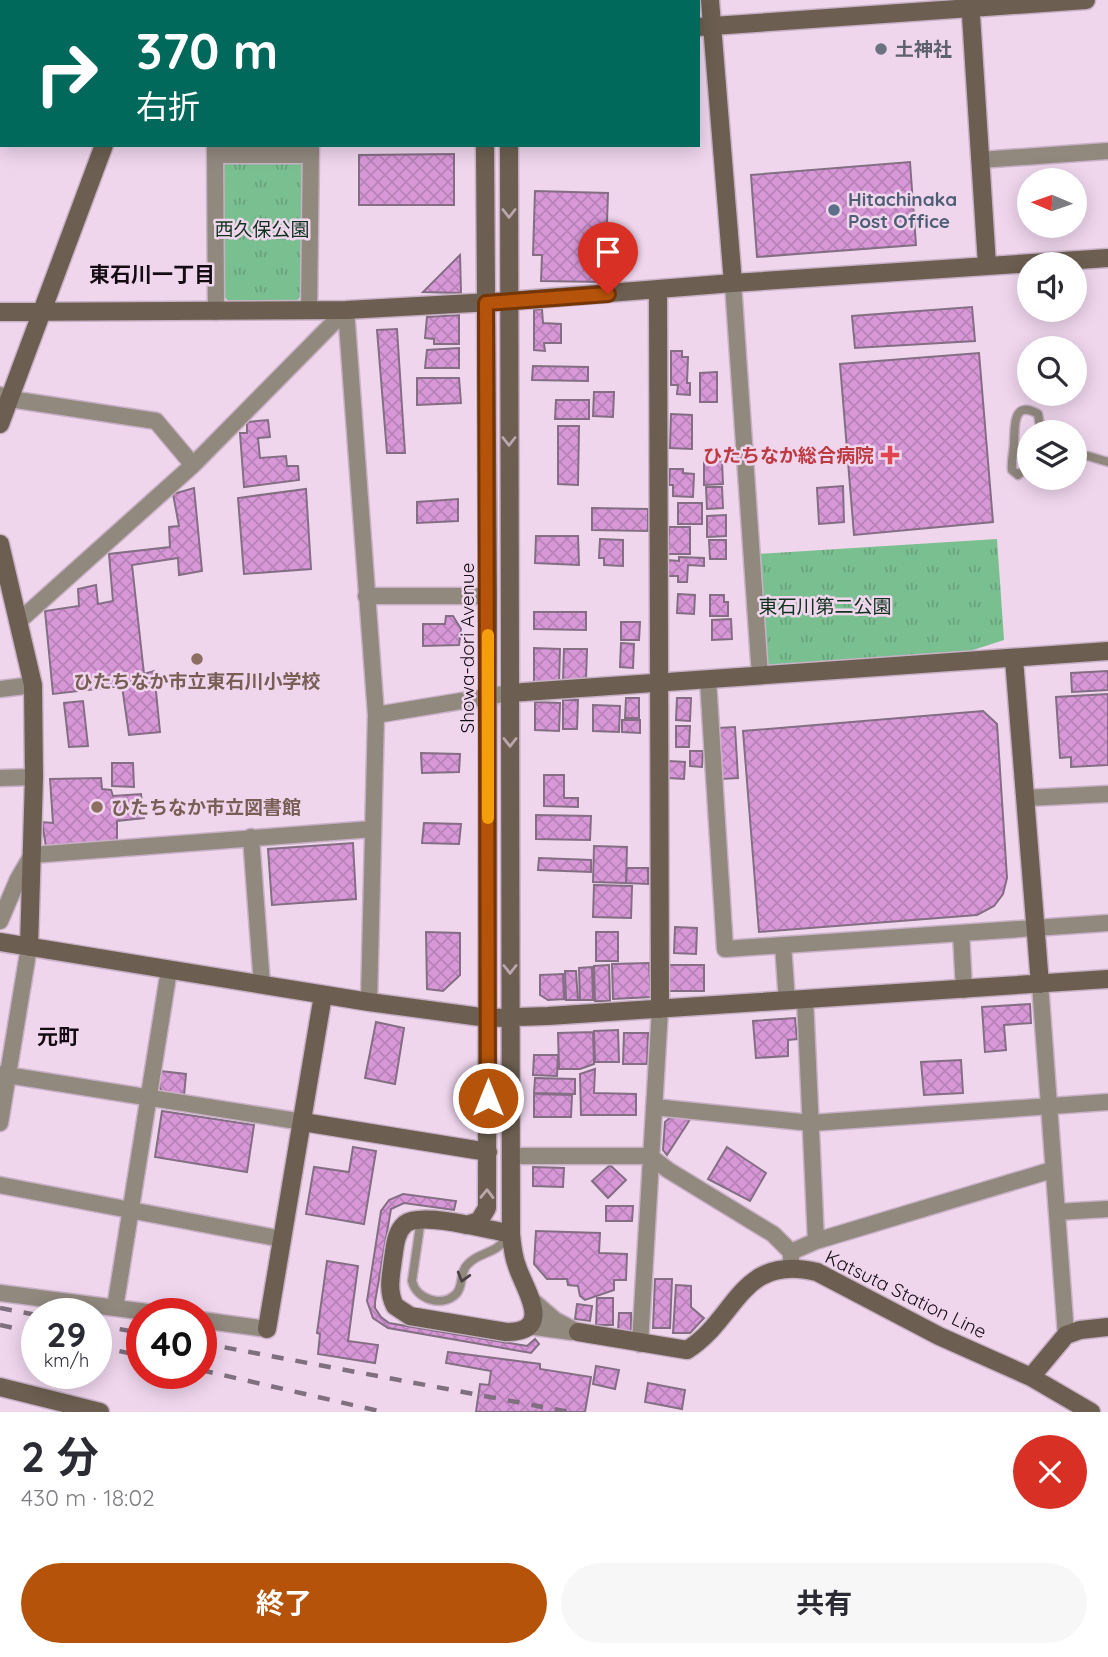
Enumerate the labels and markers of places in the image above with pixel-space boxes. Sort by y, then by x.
place label: 土神社 [895,37,952,61]
marker: 土神社 [873,41,889,57]
place label: Hitachinaka Post Office [848,187,957,233]
marker: Hitachinaka Post Office [826,202,842,218]
pin [578,222,638,294]
place label: ひたちなか総合病院 [703,443,874,467]
marker: ひたちなか総合病院 [880,445,900,465]
marker: ひたちなか市立東石川小学校 [189,651,205,667]
place label: ひたちなか市立東石川小学校 [73,669,321,693]
place label: ひたちなか市立図書館 [111,795,301,819]
marker: ひたちなか市立図書館 [89,799,105,815]

